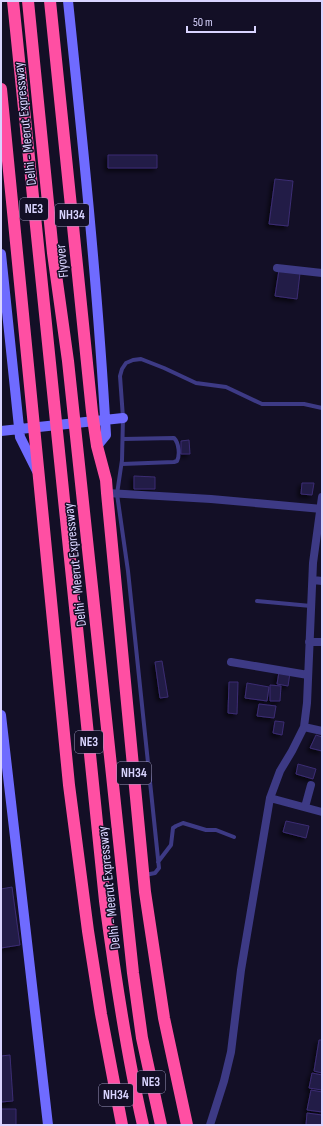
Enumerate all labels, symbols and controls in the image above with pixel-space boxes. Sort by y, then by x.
scale bar [187,8,255,34]
text: 50 m [193,15,213,30]
street label: Delhi - Meerut Expressway [10,61,40,186]
road number: NE3 [20,198,48,220]
road number: NH34 [55,204,89,226]
street label: Flyover [52,243,72,279]
street label: Delhi - Meerut Expressway [60,502,90,627]
road number: NE3 [75,731,103,753]
road number: NH34 [117,762,151,784]
street label: Delhi - Meerut Expressway [94,825,124,950]
road number: NE3 [137,1071,165,1093]
road number: NH34 [99,1084,133,1106]

